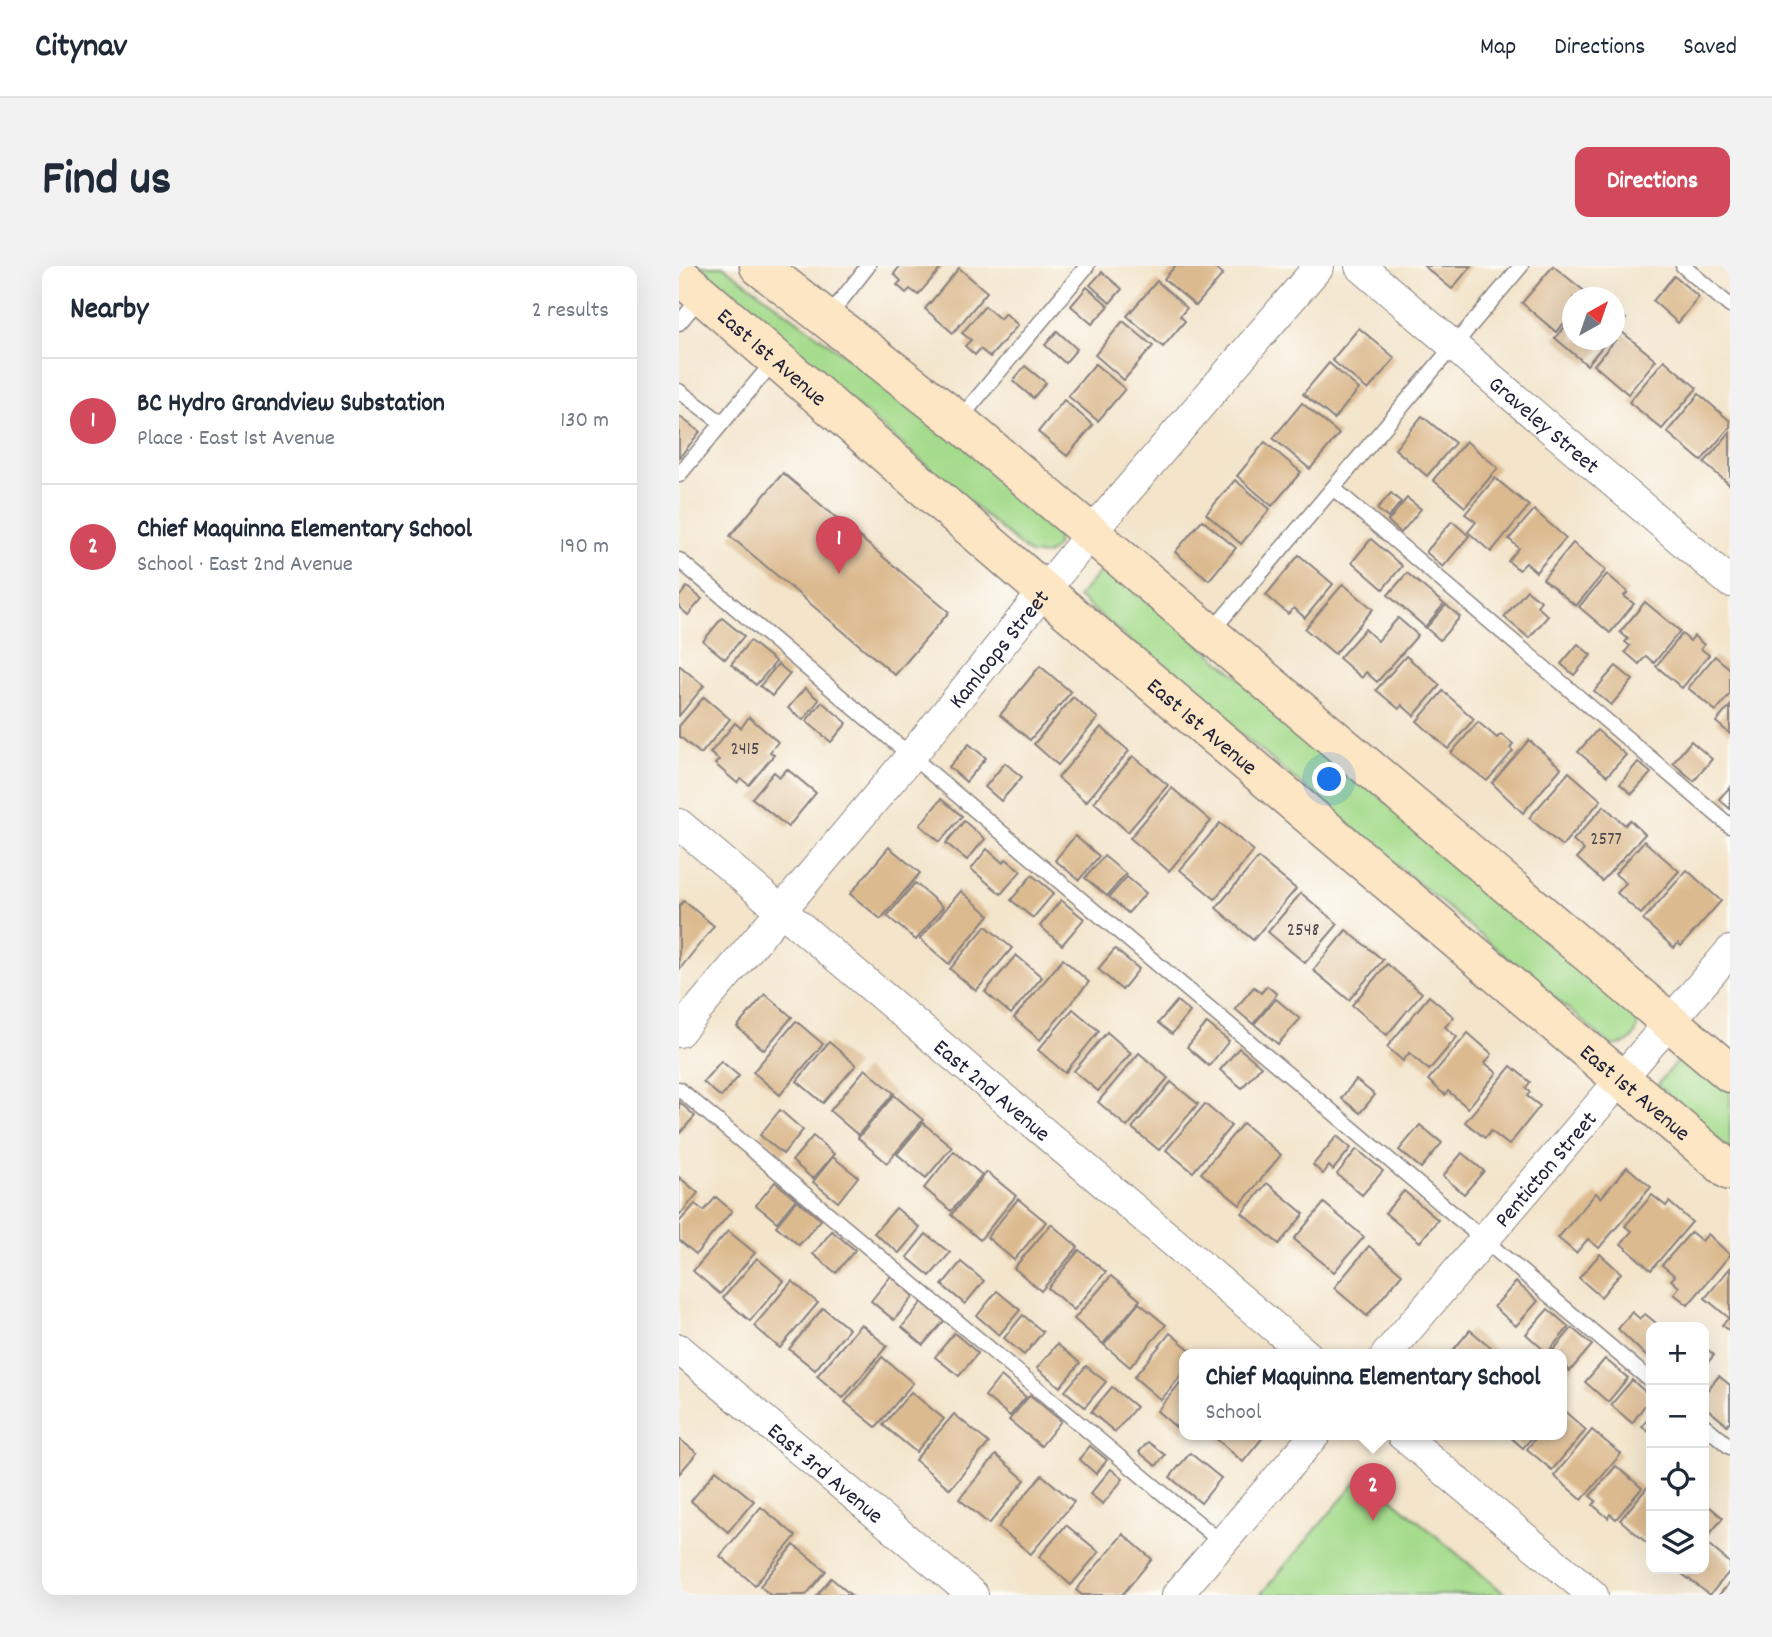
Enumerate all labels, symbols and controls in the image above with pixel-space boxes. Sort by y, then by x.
text: Citynav [35,25,127,72]
text: Map [1480,31,1516,65]
text: Directions [1554,31,1645,65]
text: Saved [1683,31,1737,65]
text: Find us [42,147,171,217]
button: Directions [1575,147,1730,217]
north arrow [1562,287,1625,350]
text: Nearby [70,290,148,333]
text: 2 results [532,295,609,328]
street label: East 1st Avenue [708,302,833,416]
street label: Graveley Street [1480,369,1605,483]
text: BC Hydro Grandview Substation [137,386,445,423]
text: 1 [90,405,96,438]
text: 130 m [560,405,609,438]
text: Place · East 1st Avenue [137,423,335,456]
text: Chief Maquinna Elementary School [137,512,472,549]
pin: 1 [816,516,862,574]
text: 2 [88,531,98,564]
text: 190 m [560,531,609,564]
text: School · East 2nd Avenue [137,549,353,582]
street label: Kamloops Street [942,584,1059,717]
street label: East 1st Avenue [1138,672,1263,785]
house number: 2415 [730,737,760,764]
your location [1312,762,1346,796]
house number: 2577 [1590,827,1622,854]
house number: 2548 [1287,918,1319,945]
street label: East 2nd Avenue [925,1033,1056,1151]
street label: East 1st Avenue [1571,1038,1696,1151]
street label: Penticton Street [1488,1105,1607,1236]
map controls [1646,1322,1709,1574]
button: + [1646,1322,1709,1385]
popup [1179,1349,1567,1440]
text: Chief Maquinna Elementary School [1205,1360,1541,1397]
button: − [1646,1385,1709,1448]
text: School [1205,1397,1261,1430]
street label: East 3rd Avenue [759,1417,889,1533]
button: locate [1646,1448,1709,1511]
pin: 2 [1350,1463,1396,1521]
button: layers [1646,1511,1709,1574]

